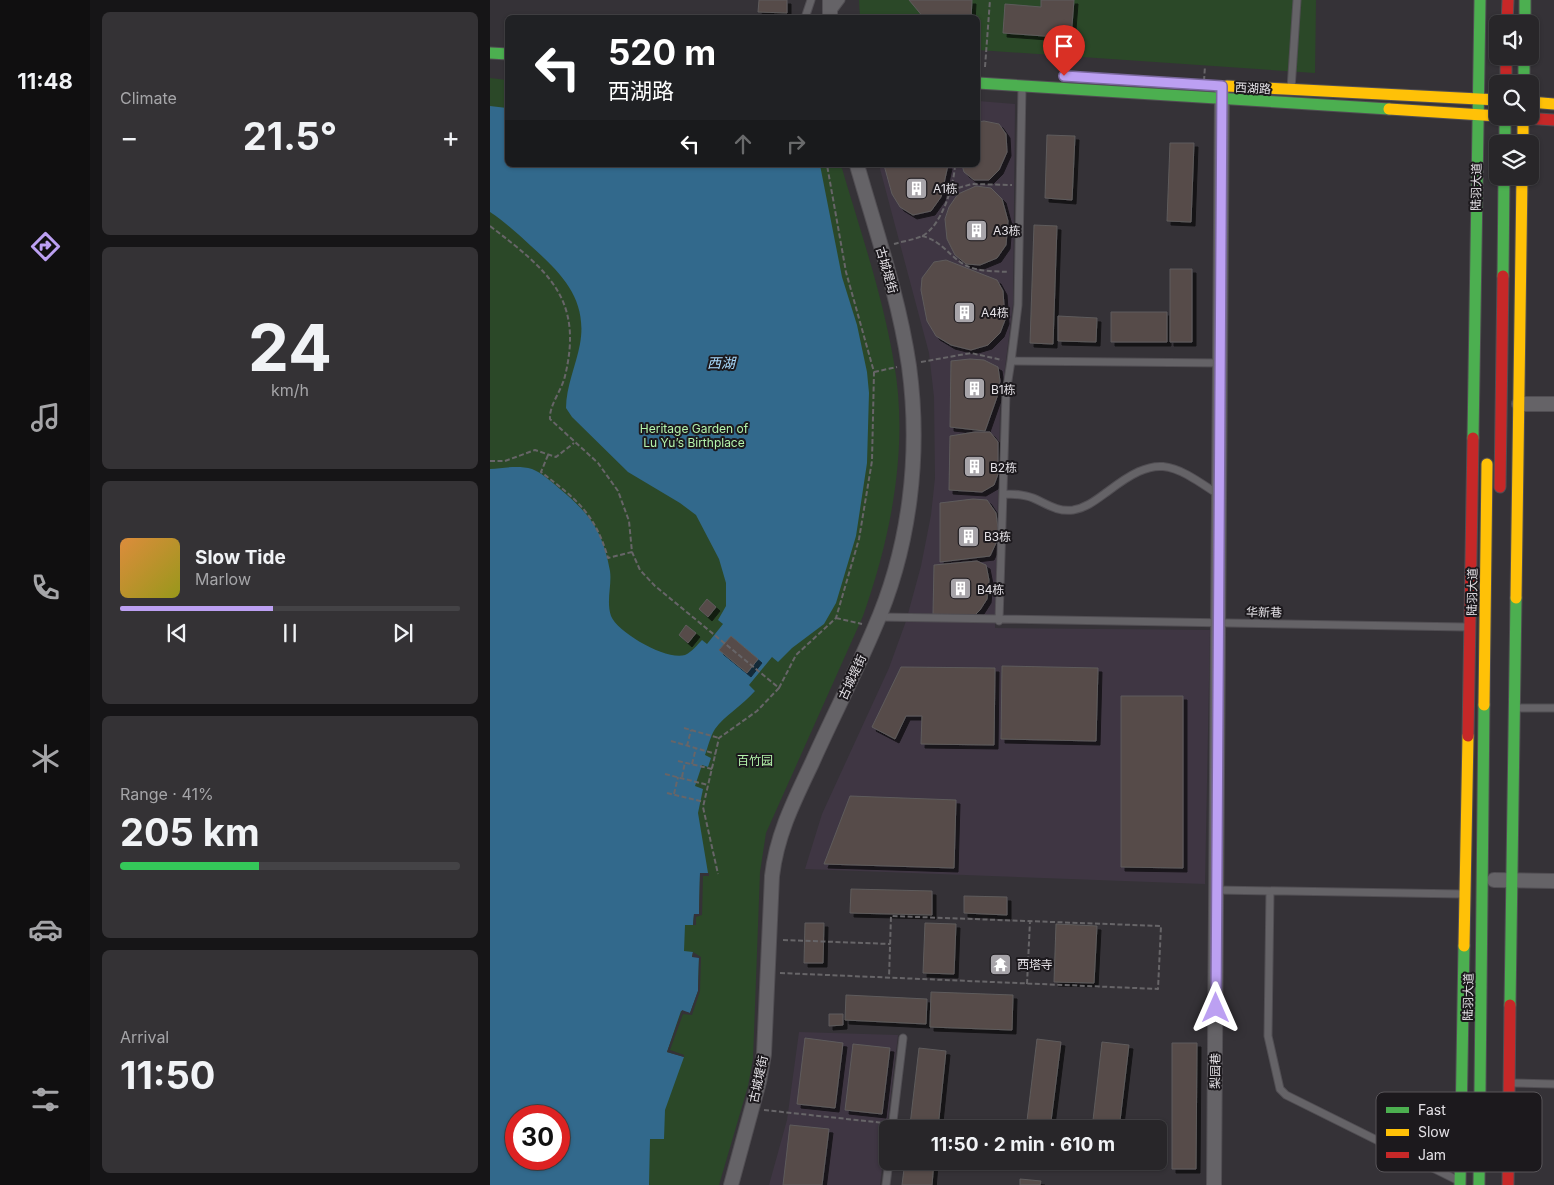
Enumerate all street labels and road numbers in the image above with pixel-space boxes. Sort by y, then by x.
street label: 西湖路 [1235,80,1271,96]
street label: 陆羽大道 [1468,163,1484,211]
street label: 古城堤街 [873,245,901,295]
street label: 陆羽大道 [1464,568,1480,616]
street label: 华新巷 [1246,604,1282,620]
street label: 古城堤街 [835,652,869,702]
street label: 陆羽大道 [1460,973,1476,1021]
street label: 梨园巷 [1207,1053,1223,1089]
street label: 古城堤街 [746,1054,770,1104]

